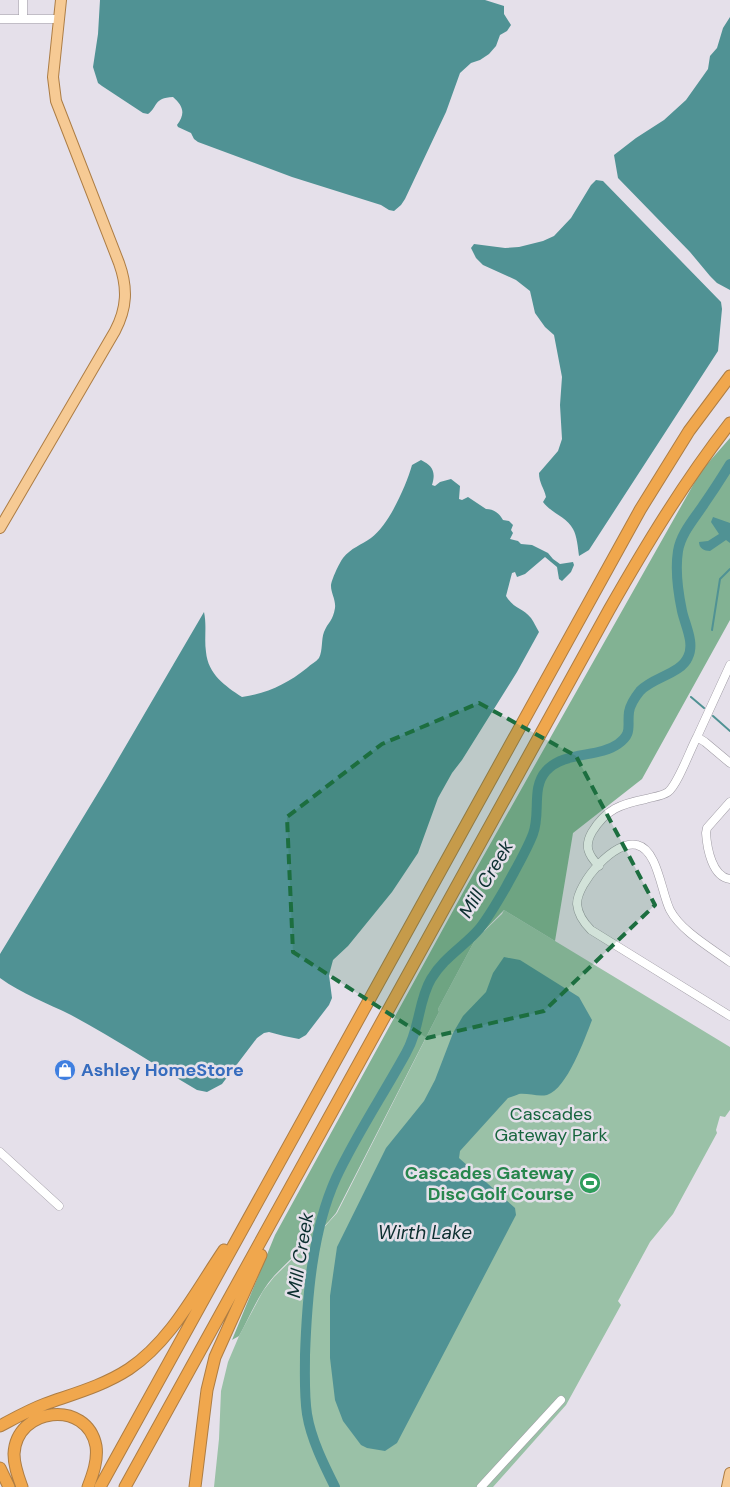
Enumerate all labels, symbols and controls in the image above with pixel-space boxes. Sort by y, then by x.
water label: Mill Creek [453,835,519,922]
shop icon: Ashley HomeStore [53,1058,77,1082]
place label: Ashley HomeStore [81,1058,244,1082]
park label: Cascades Gateway Park [494,1102,608,1147]
place label: Cascades Gateway Disc Golf Course [405,1161,574,1206]
sports icon: Cascades Gateway Disc Golf Course [578,1171,602,1195]
water label: Mill Creek [281,1210,319,1300]
water label: Wirth Lake [378,1220,472,1245]

